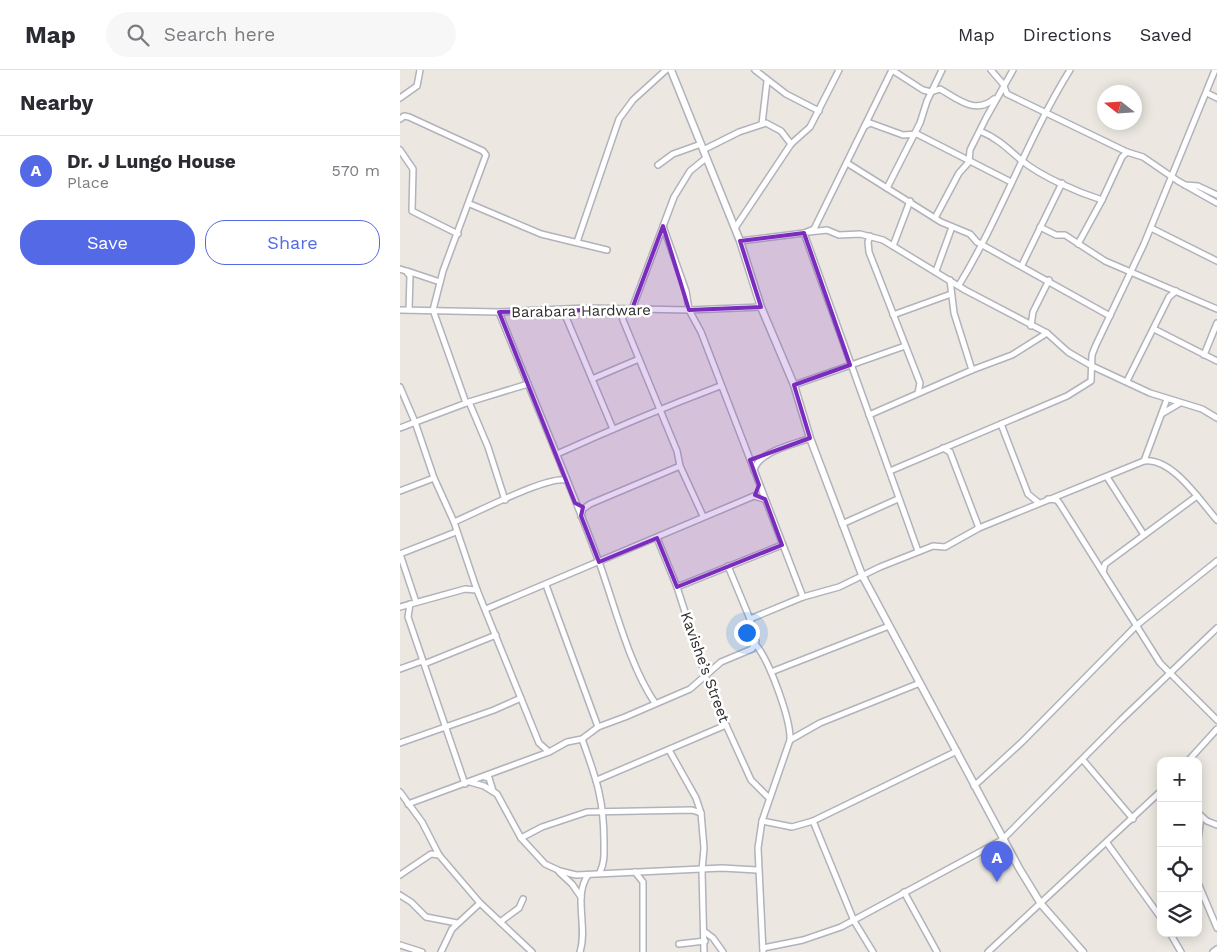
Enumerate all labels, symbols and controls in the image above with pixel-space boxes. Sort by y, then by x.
search box [106,12,456,57]
text: Map [25,21,76,49]
icon: search [124,21,152,49]
text: Search here [164,23,275,46]
text: Map [958,24,995,45]
text: Directions [1023,24,1112,45]
text: Saved [1140,24,1192,45]
north arrow [1097,85,1142,130]
text: Nearby [20,90,93,115]
text: Dr. J Lungo House [67,150,236,173]
text: A [31,161,41,180]
text: 570 m [331,161,380,180]
text: Place [67,173,109,192]
button: Save [20,220,195,265]
button: Share [205,220,380,265]
street label: Barabara Hardware [511,301,651,321]
street label: Kavishe’s Street [677,609,734,725]
your location [734,620,760,646]
map controls [1157,757,1202,937]
button: + [1157,757,1202,802]
button: − [1157,802,1202,847]
pin: A [981,841,1013,882]
button: locate [1157,847,1202,892]
button: layers [1157,892,1202,937]

